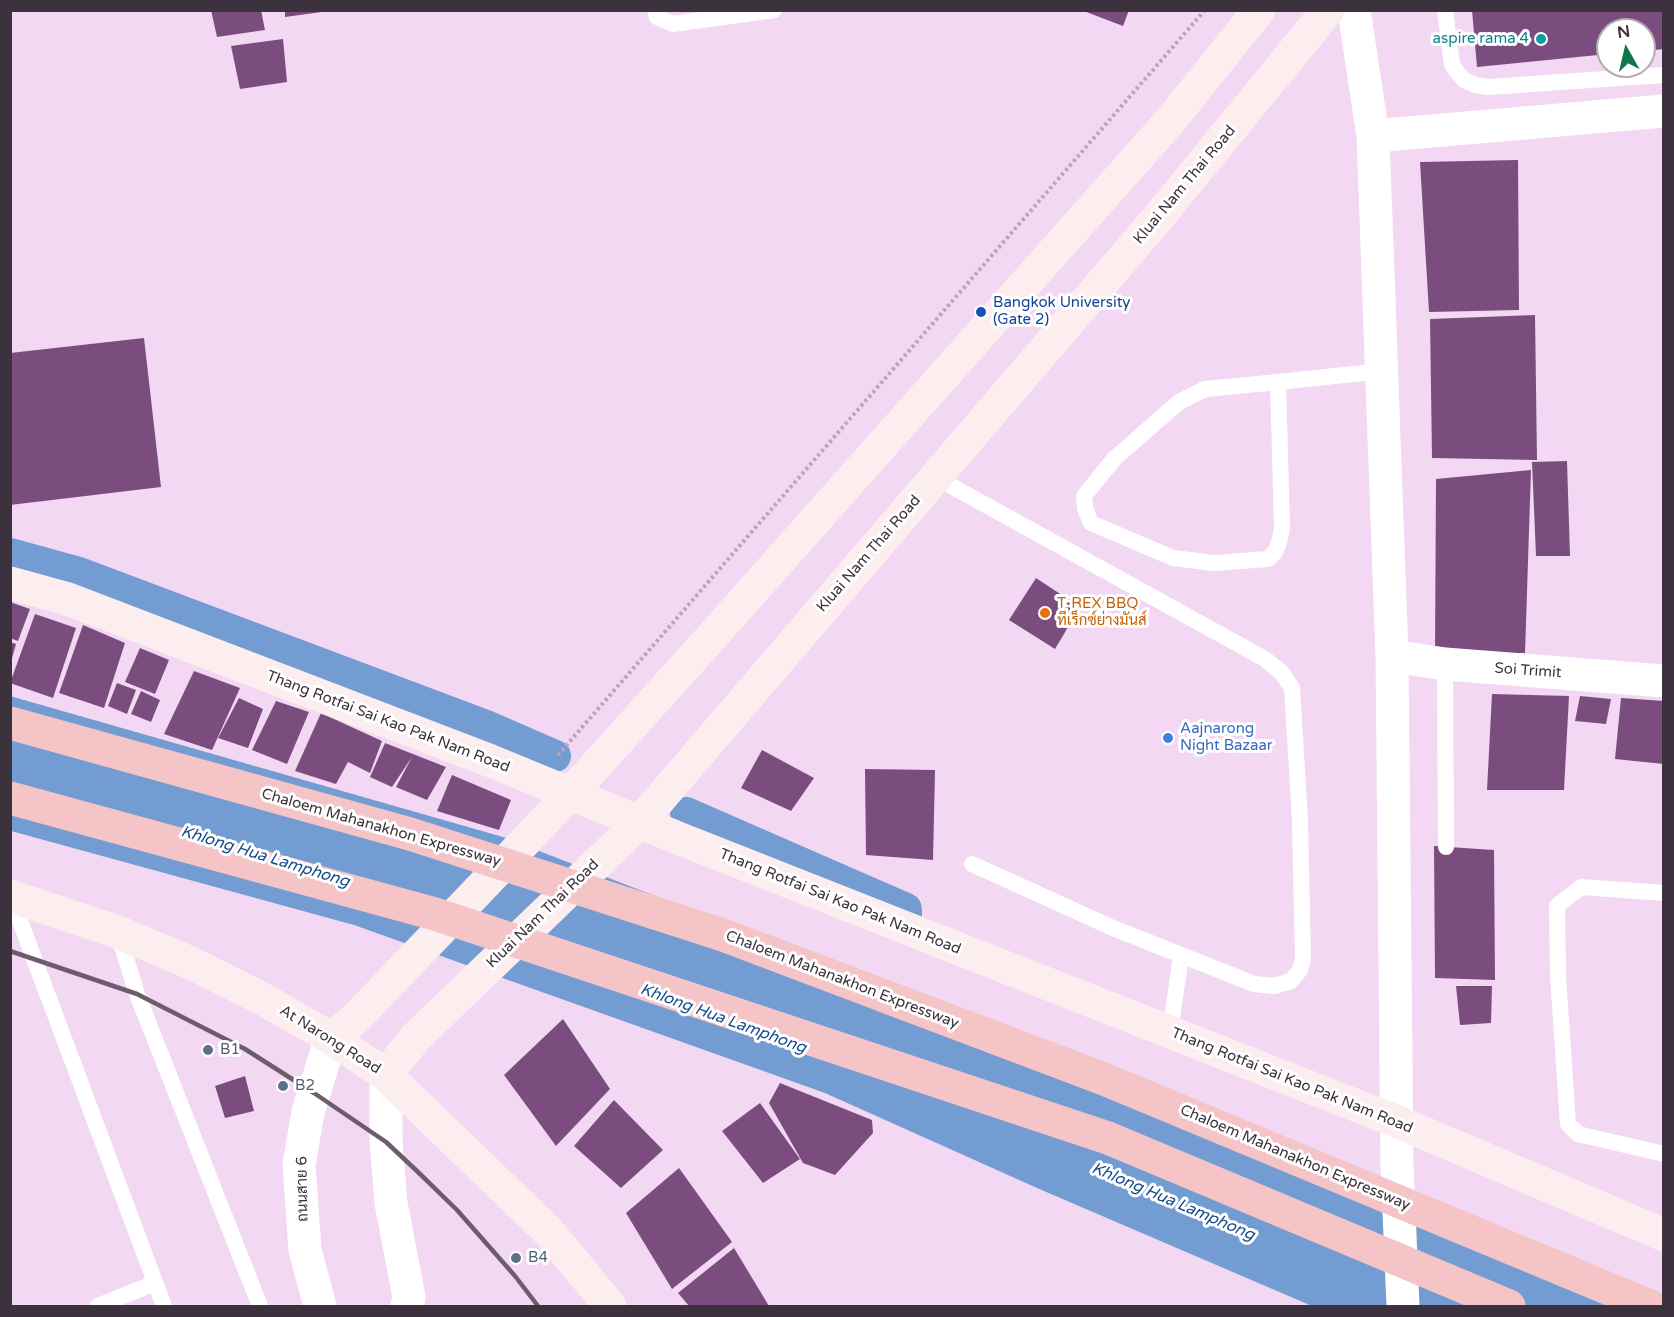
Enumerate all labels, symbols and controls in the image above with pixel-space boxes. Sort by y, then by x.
north arrow [1596,18,1656,78]
text: N [1616,21,1632,43]
place label: aspire rama 4 [1433,30,1529,48]
marker: aspire rama 4 [1534,32,1548,46]
street label: Kluai Nam Thai Road [1130,122,1240,248]
place label: Bangkok University (Gate 2) [993,294,1130,329]
marker: Bangkok University (Gate 2) [974,305,988,319]
street label: Kluai Nam Thai Road [813,492,925,616]
place label: T-REX BBQ ทีเร็กซ์ย่างมันส์ [1057,595,1147,630]
marker: T-REX BBQ ทีเร็กซ์ย่างมันส์ [1038,606,1052,620]
street label: Soi Trimit [1494,660,1562,682]
street label: Thang Rotfai Sai Kao Pak Nam Road [264,667,512,777]
place label: Aajnarong Night Bazaar [1180,720,1273,755]
marker: Aajnarong Night Bazaar [1161,731,1175,745]
street label: Chaloem Mahanakhon Expressway [259,785,503,871]
water label: Khlong Hua Lamphong [178,822,352,892]
street label: Thang Rotfai Sai Kao Pak Nam Road [717,845,963,959]
street label: Kluai Nam Thai Road [483,856,603,972]
street label: Chaloem Mahanakhon Expressway [723,927,961,1033]
water label: Khlong Hua Lamphong [637,980,809,1058]
street label: At Narong Road [276,1002,384,1078]
street label: Thang Rotfai Sai Kao Pak Nam Road [1169,1024,1415,1138]
place label: B1 [220,1041,240,1059]
marker: B1 [201,1043,215,1057]
place label: B2 [295,1077,315,1095]
marker: B2 [276,1079,290,1093]
street label: Chaloem Mahanakhon Expressway [1177,1101,1413,1215]
street label: ถนนสาย 6 [293,1156,313,1222]
water label: Khlong Hua Lamphong [1089,1159,1257,1245]
place label: B4 [528,1249,548,1267]
marker: B4 [509,1251,523,1265]

